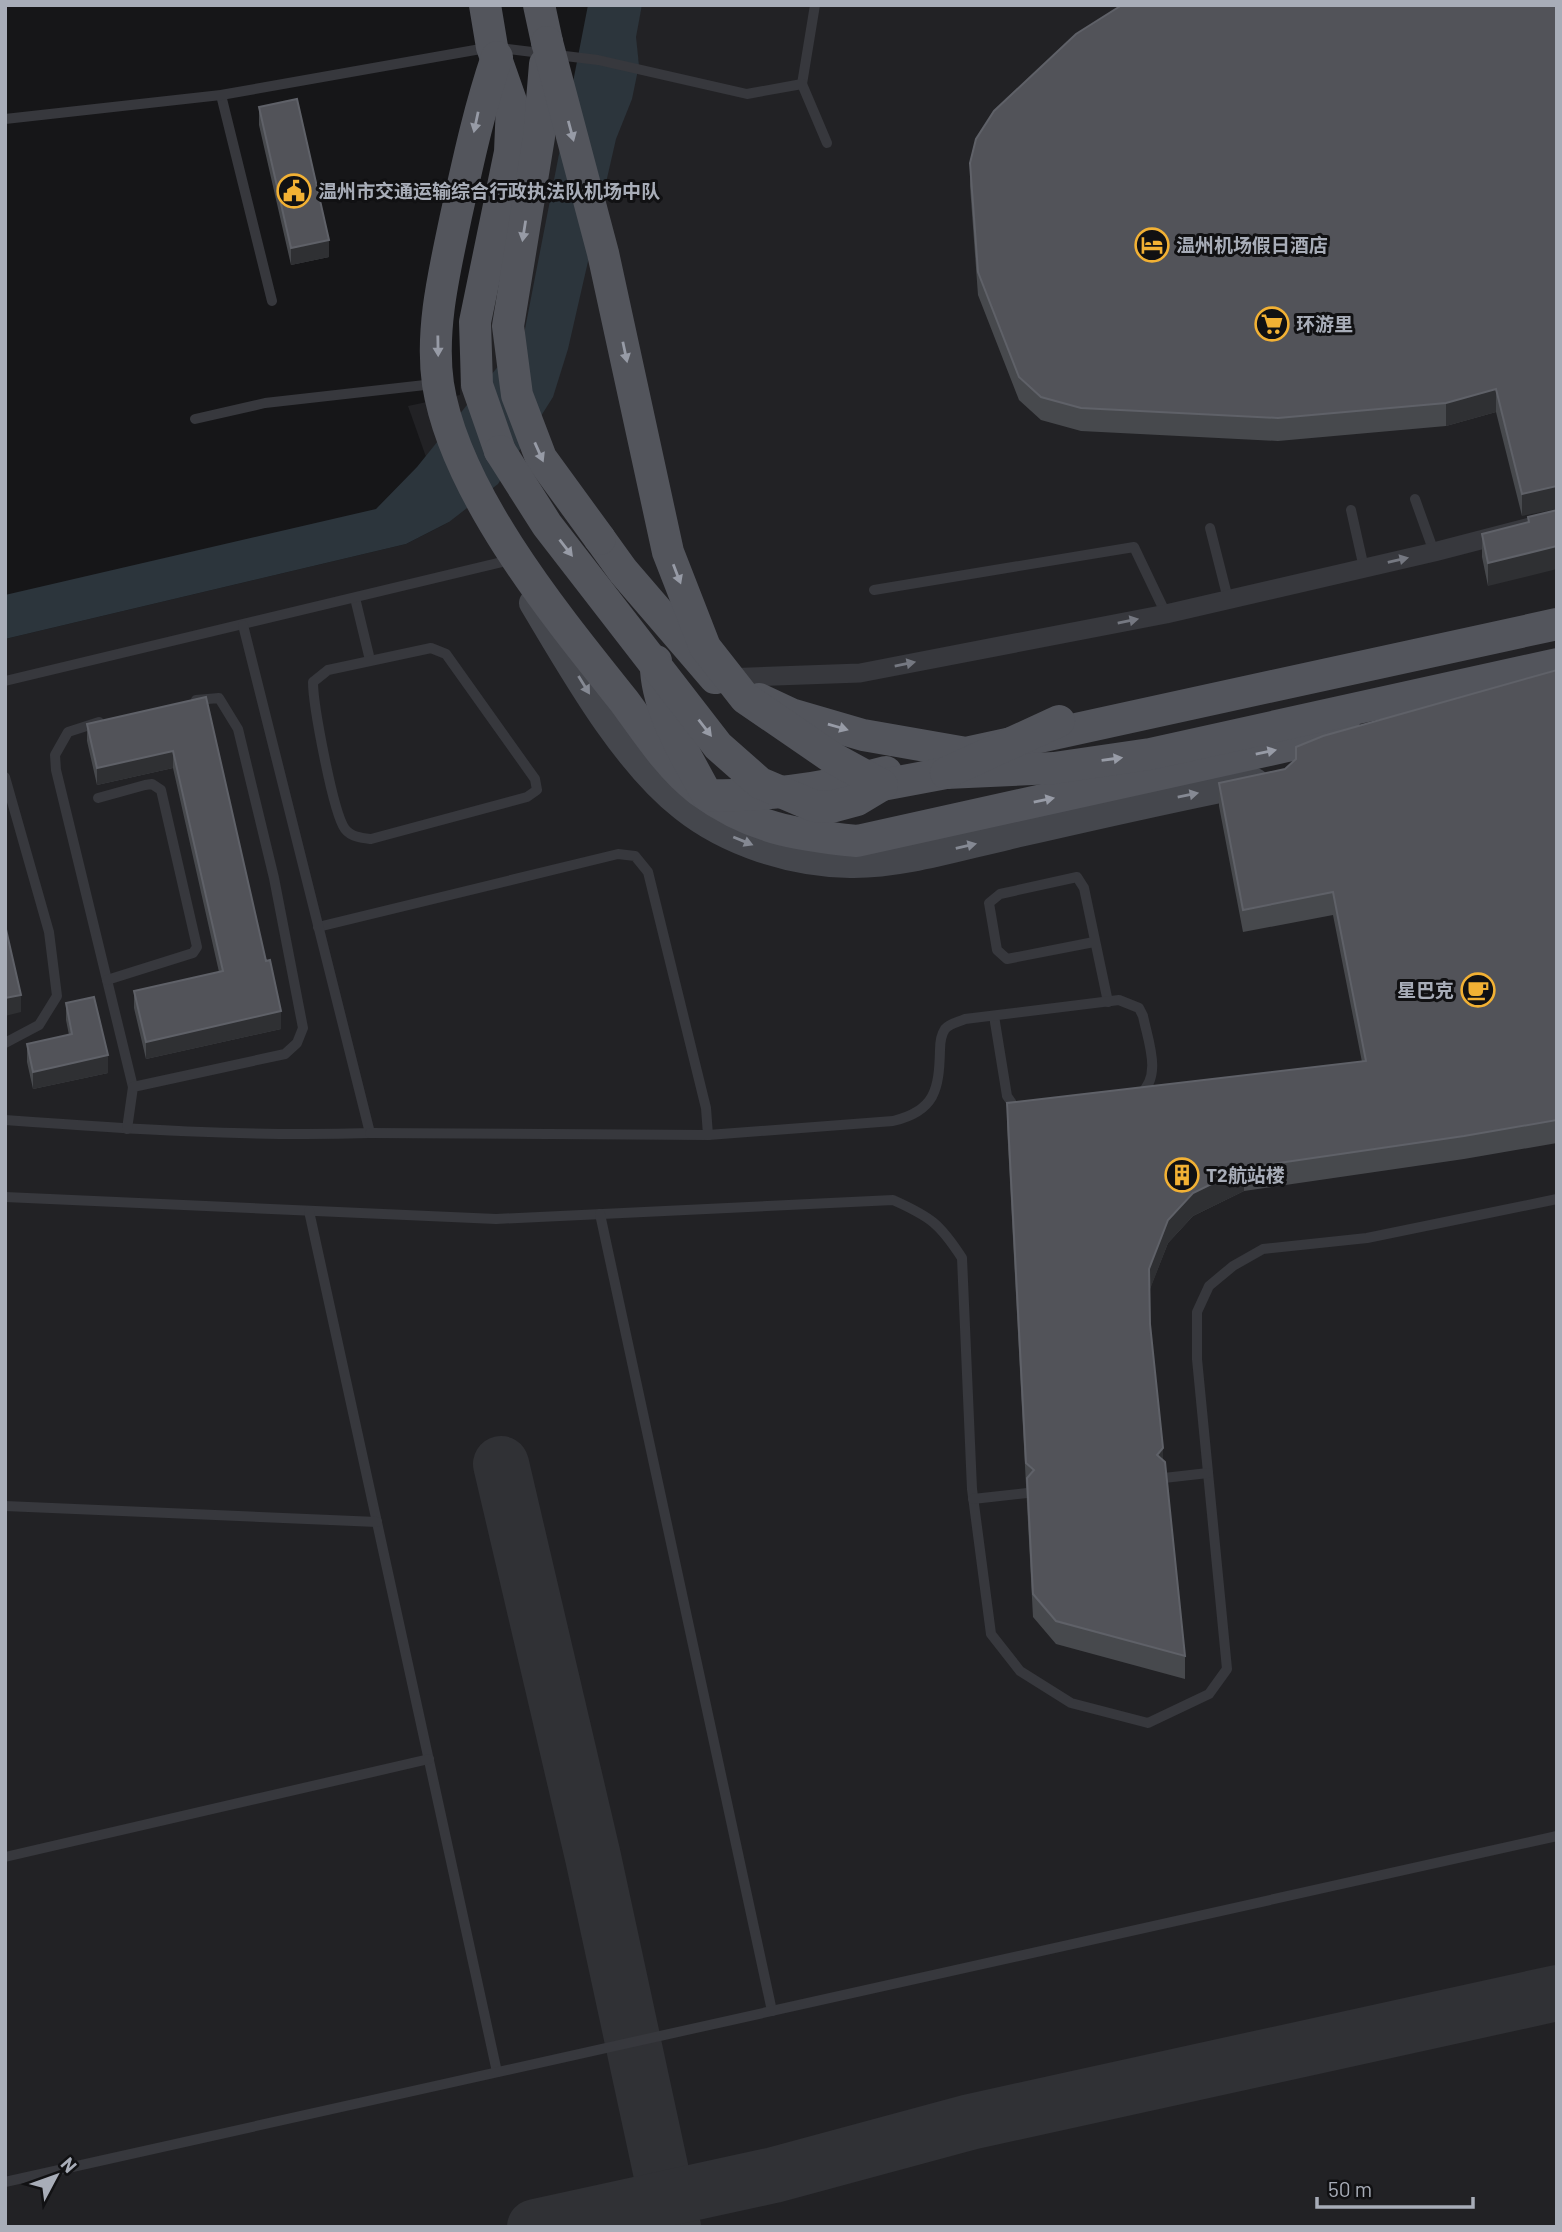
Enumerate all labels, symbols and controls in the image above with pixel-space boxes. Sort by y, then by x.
one-way arrow [471,111,482,133]
one-way arrow [566,120,577,142]
public building icon: 温州市交通运输综合行政执法队机场中队 [275,172,313,210]
place label: 温州市交通运输综合行政执法队机场中队 [318,179,660,202]
one-way arrow [518,220,529,242]
hotel icon: 温州机场假日酒店 [1133,226,1171,264]
place label: 温州机场假日酒店 [1176,233,1328,256]
supermarket icon: 环游里 [1253,305,1291,343]
place label: 环游里 [1296,312,1353,335]
one-way arrow [432,335,444,357]
one-way arrow [619,341,630,363]
one-way arrow [533,442,545,462]
one-way arrow [558,539,573,557]
one-way arrow [1387,555,1409,566]
one-way arrow [671,563,682,584]
one-way arrow [1117,615,1139,626]
one-way arrow [894,658,916,669]
one-way arrow [577,676,590,695]
one-way arrow [697,719,712,737]
one-way arrow [828,723,849,733]
one-way arrow [1255,747,1277,758]
one-way arrow [1101,754,1123,765]
one-way arrow [1177,789,1199,800]
one-way arrow [1033,795,1055,806]
one-way arrow [733,835,754,846]
one-way arrow [955,840,977,851]
cafe icon: 星巴克 [1459,971,1497,1009]
place label: 星巴克 [1397,978,1454,1001]
building icon: T2航站楼 [1163,1156,1201,1194]
place label: T2航站楼 [1206,1163,1285,1186]
north arrow [21,2141,91,2211]
text: N [56,2152,82,2177]
scale bar [1317,2166,1473,2210]
text: 50 m [1328,2176,1372,2201]

